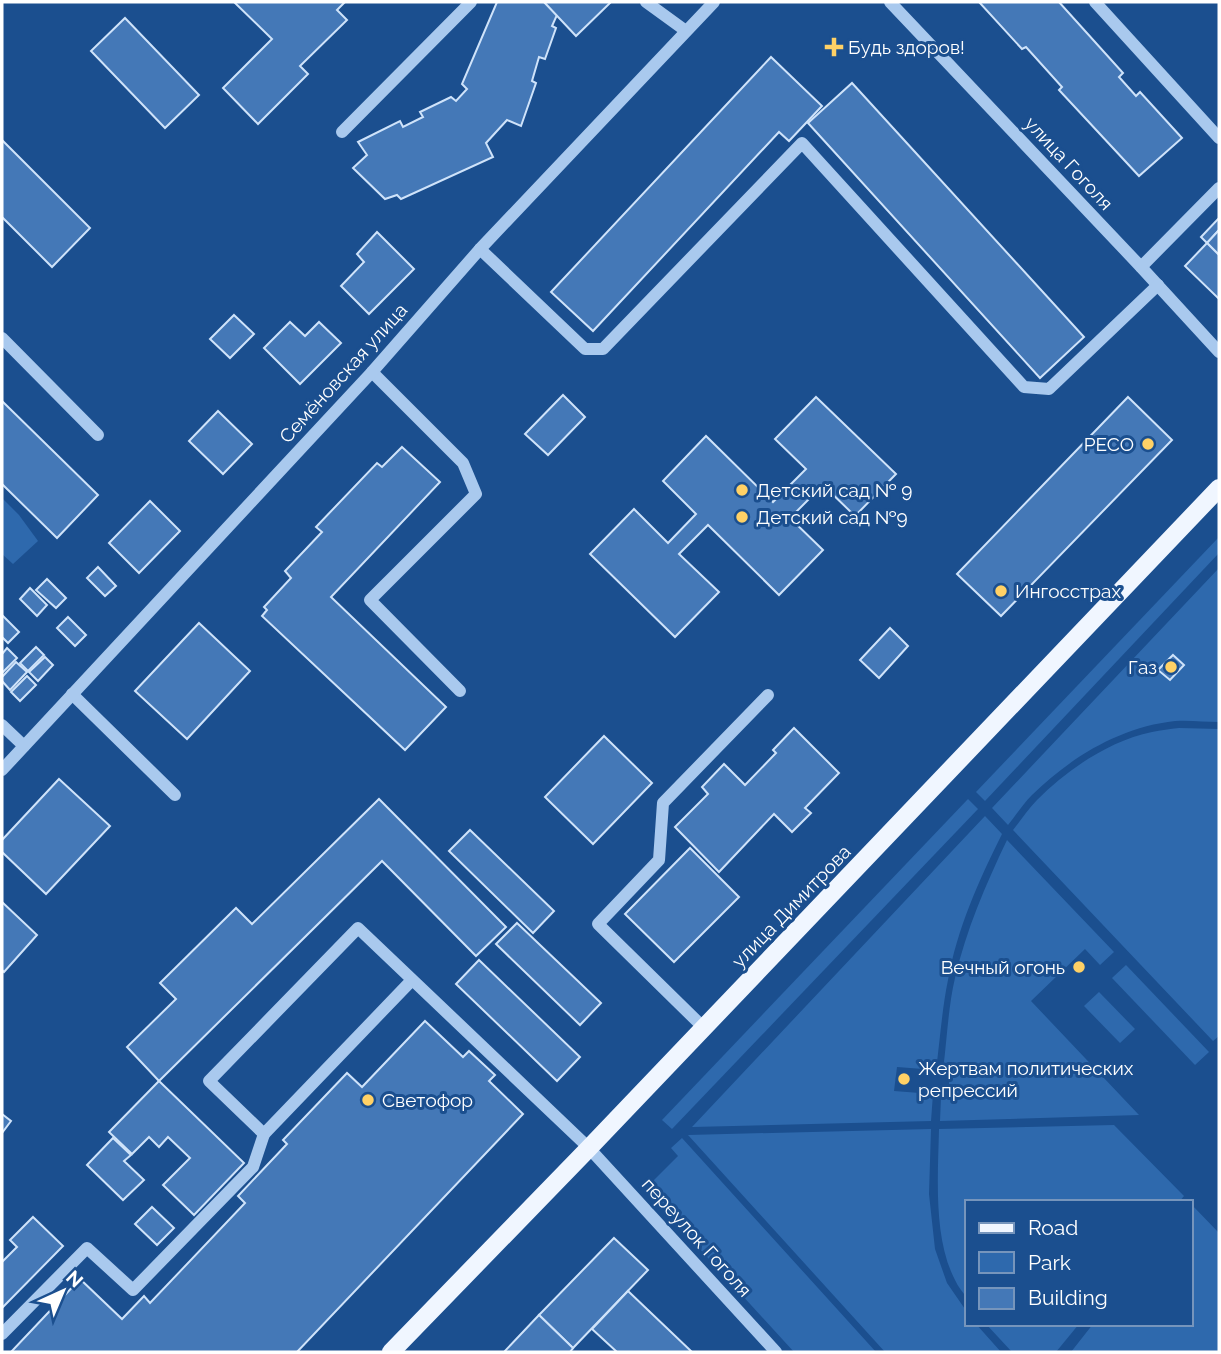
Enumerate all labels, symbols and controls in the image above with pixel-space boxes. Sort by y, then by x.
place label: Будь здоров! [848,36,965,58]
marker: Будь здоров! [826,39,842,55]
street label: улица Гоголя [1020,112,1118,214]
street label: Семёновская улица [275,299,411,447]
place label: РЕСО [1084,433,1134,455]
marker: РЕСО [1140,436,1156,452]
place label: Детский сад № 9 [756,479,912,501]
marker: Детский сад № 9 [734,482,750,498]
place label: Детский сад №9 [756,506,908,528]
marker: Детский сад №9 [734,509,750,525]
place label: Ингосстрах [1015,580,1121,602]
marker: Ингосстрах [993,583,1009,599]
place label: Газ [1128,656,1157,678]
marker: Газ [1163,659,1179,675]
street label: улица Димитрова [727,840,855,972]
place label: Вечный огонь [941,956,1065,978]
marker: Вечный огонь [1071,959,1087,975]
place label: Жертвам политических репрессий [918,1057,1134,1101]
marker: Жертвам политических репрессий [896,1071,912,1087]
place label: Светофор [382,1089,473,1111]
marker: Светофор [360,1092,376,1108]
street label: переулок Гоголя [638,1173,756,1301]
legend [965,1200,1193,1326]
text: Road [1028,1215,1078,1240]
text: Park [1028,1250,1071,1275]
north arrow [28,1256,98,1326]
text: N [62,1266,88,1292]
text: Building [1028,1285,1108,1310]

